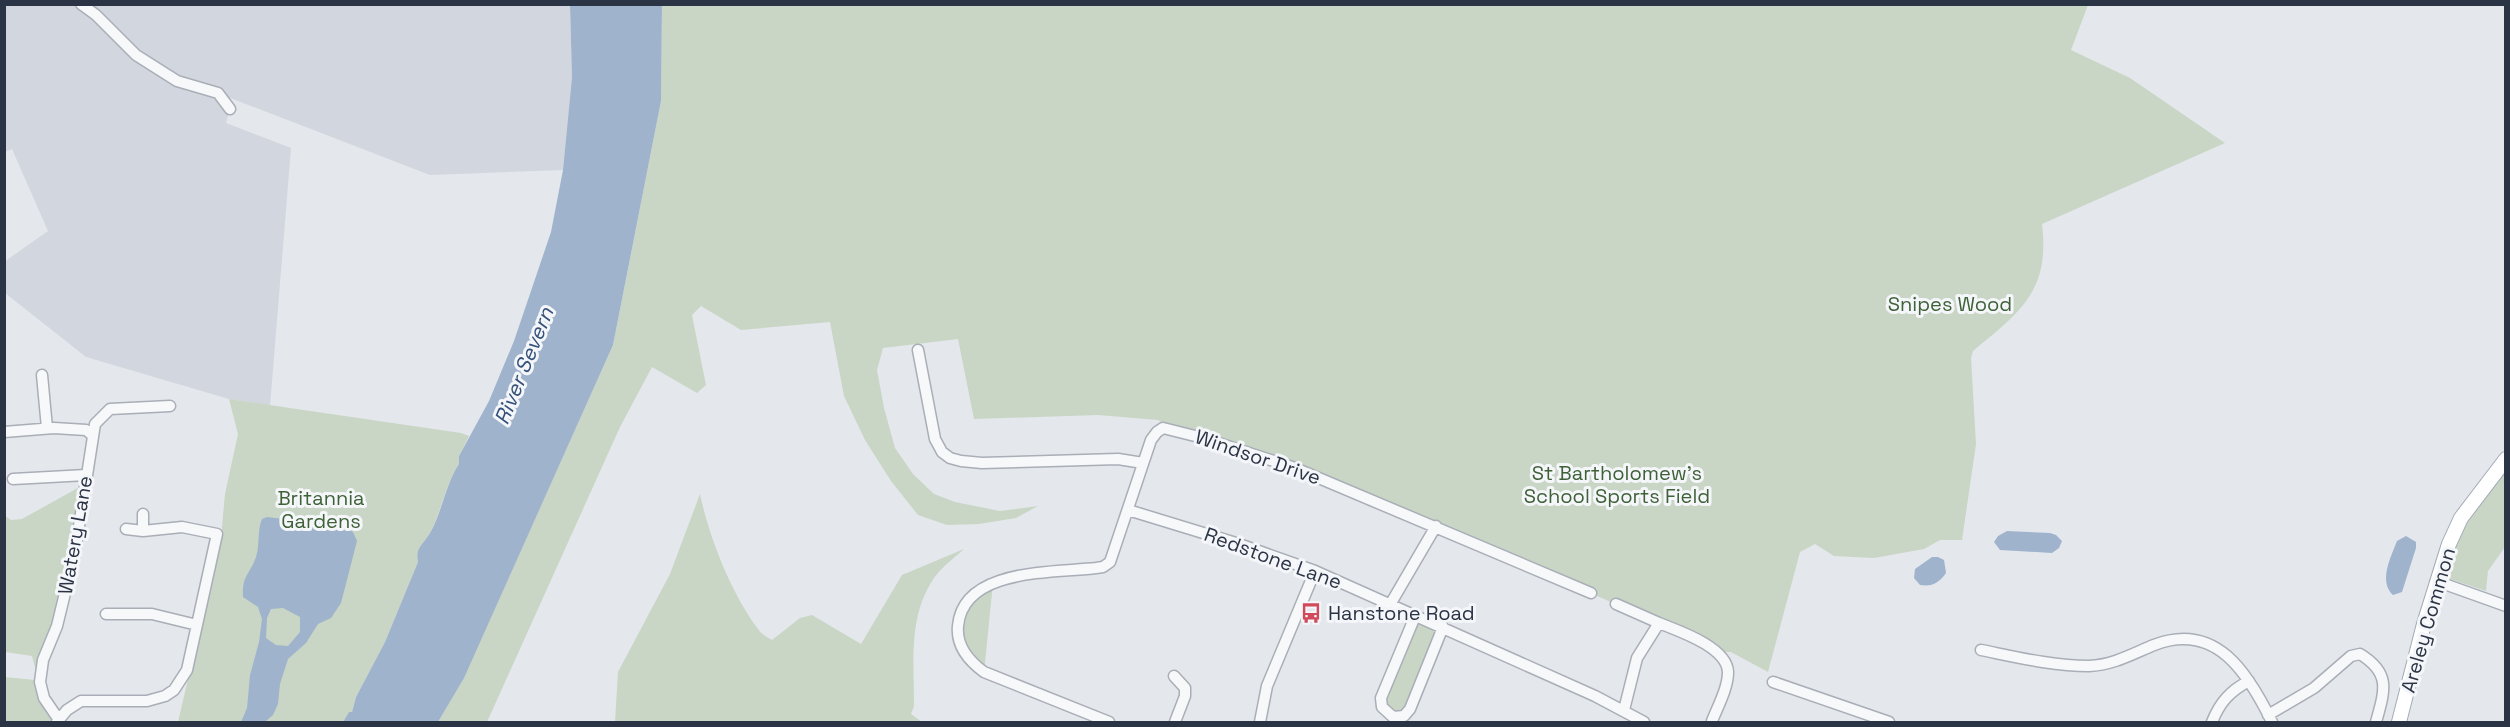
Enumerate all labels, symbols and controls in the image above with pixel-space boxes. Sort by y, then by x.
park label: Snipes Wood [1888,291,2012,317]
water label: River Severn [488,302,560,428]
street label: Windsor Drive [1192,423,1324,491]
park label: St Bartholomew's School Sports Field [1524,460,1710,509]
street label: Watery Lane [52,474,98,596]
park label: Britannia Gardens [277,485,365,534]
street label: Redstone Lane [1201,521,1345,595]
street label: Areley Common [2395,544,2461,696]
place label: Hanstone Road [1328,600,1475,626]
bus stop icon: Hanstone Road [1299,601,1323,625]

